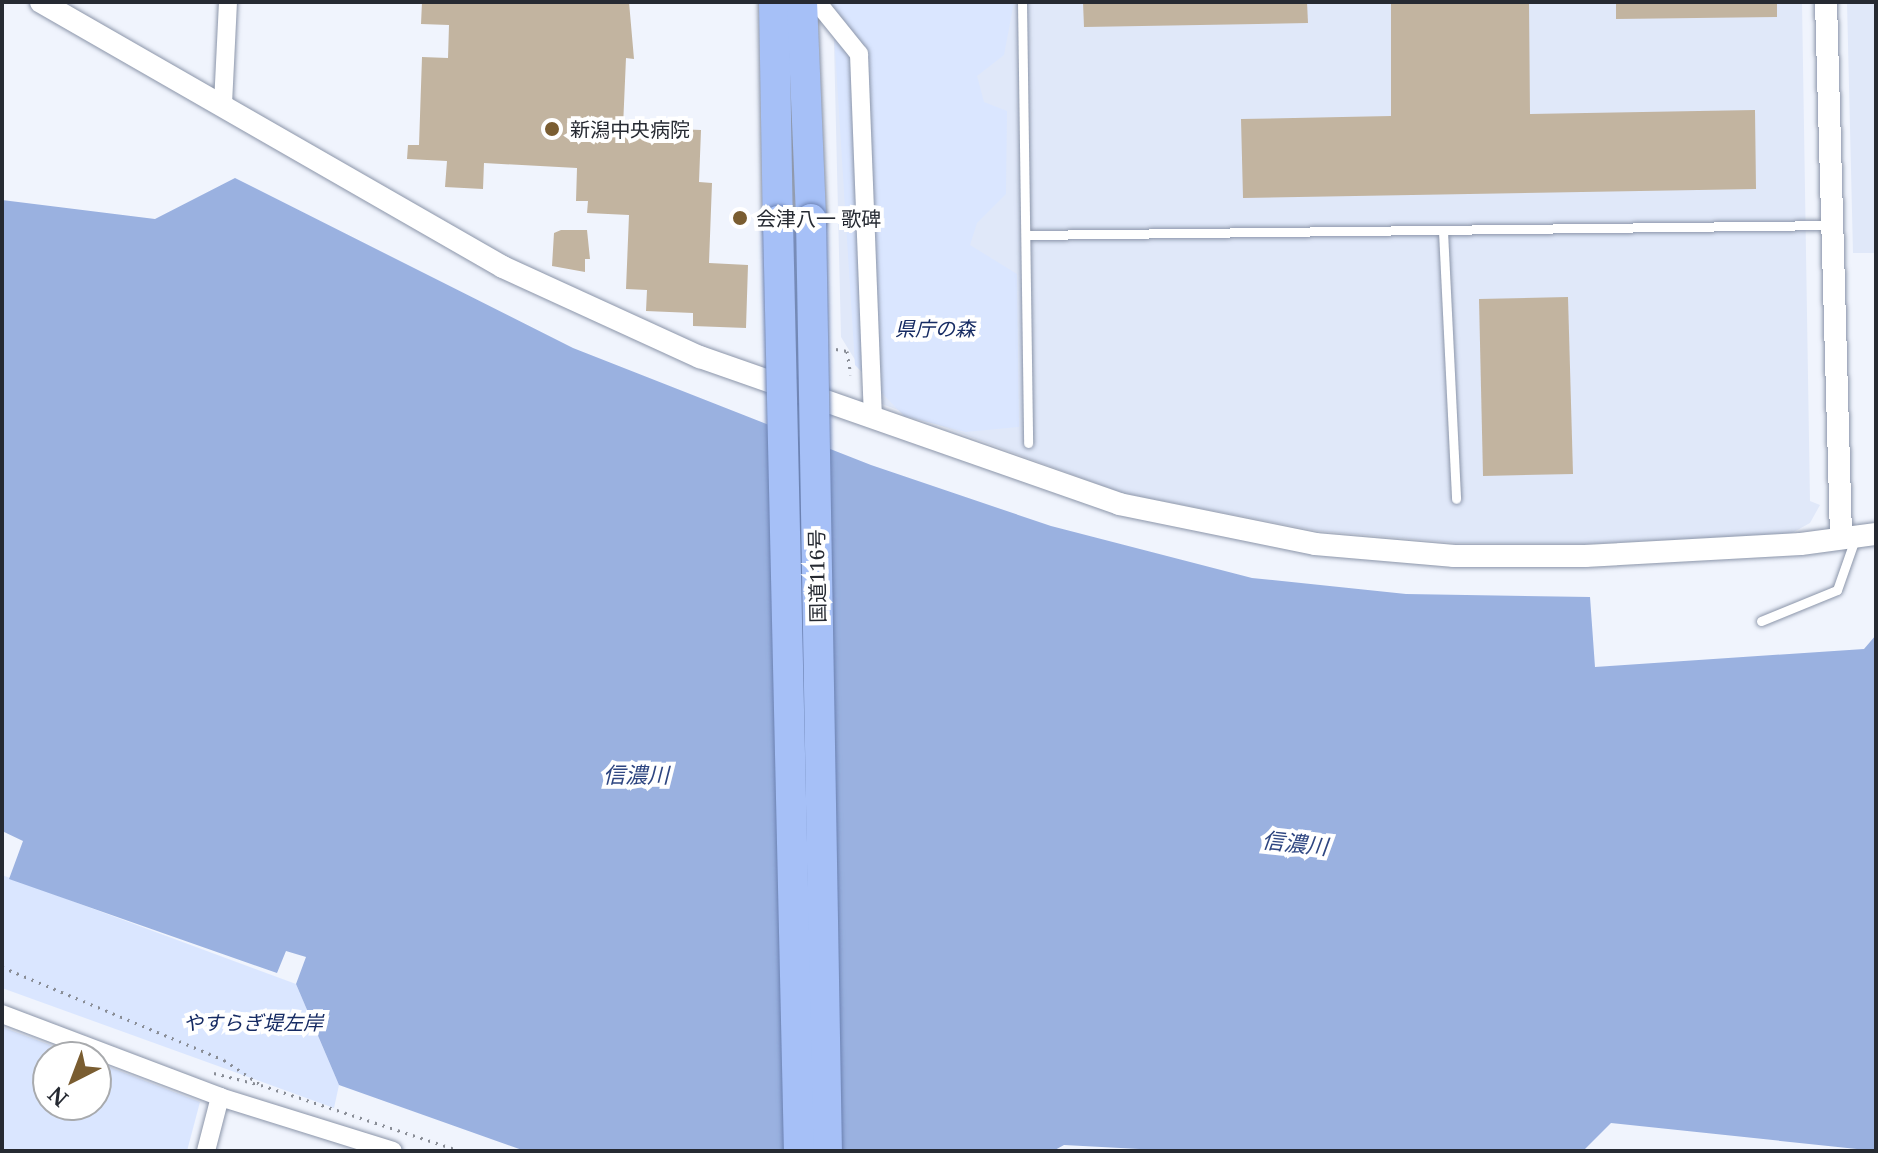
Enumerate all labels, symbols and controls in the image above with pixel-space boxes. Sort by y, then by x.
place label: 新潟中央病院 [570,117,690,141]
marker: 新潟中央病院 [541,118,563,140]
place label: 会津八一 歌碑 [756,206,881,230]
marker: 会津八一 歌碑 [731,209,749,227]
park label: 県庁の森 [895,316,975,340]
street label: 国道116号 [804,529,830,623]
water label: 信濃川 [603,762,669,788]
water label: 信濃川 [1261,826,1329,860]
park label: やすらぎ堤左岸 [183,1010,323,1034]
north arrow [32,1041,112,1121]
text: N [41,1080,74,1114]

